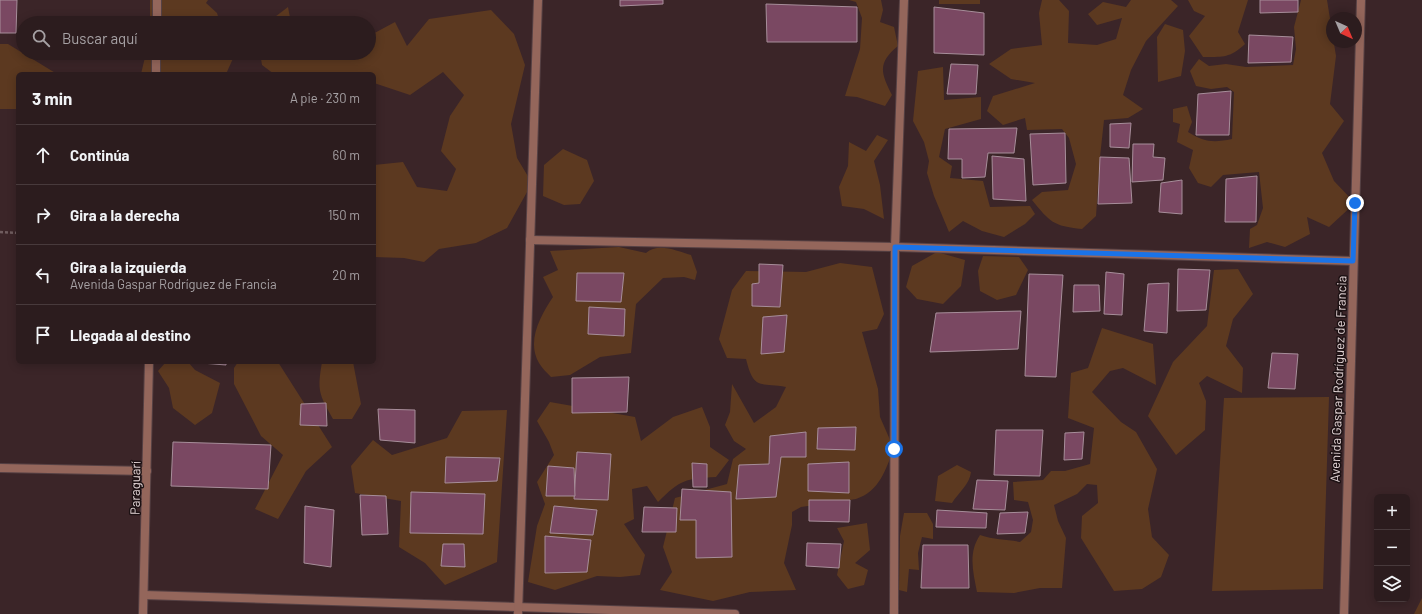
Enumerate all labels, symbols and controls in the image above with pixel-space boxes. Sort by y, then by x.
north arrow [1326,12,1362,48]
search box [16,16,376,60]
icon: search [30,27,52,49]
text: Buscar aquí [62,29,138,47]
text: 3 min [32,88,72,108]
text: A pie · 230 m [290,90,360,106]
icon: ahead [32,144,54,166]
text: Continúa [70,146,130,164]
text: 60 m [333,147,360,163]
route end [1346,194,1364,212]
icon: right [32,204,54,226]
text: Gira a la derecha [70,206,180,224]
text: 150 m [328,207,360,223]
text: Gira a la izquierda [70,258,186,276]
icon: left [32,264,54,286]
text: 20 m [332,267,360,283]
street label: Avenida Gaspar Rodríguez de Francia [1326,275,1350,483]
text: Avenida Gaspar Rodríguez de Francia [70,276,277,292]
icon: arrive [32,324,54,346]
text: Llegada al destino [70,326,191,344]
route start [885,440,903,458]
street label: Paraguarí [127,461,143,515]
map controls [1374,494,1410,602]
button: + [1374,494,1410,530]
button: − [1374,530,1410,566]
button: layers [1374,566,1410,602]

